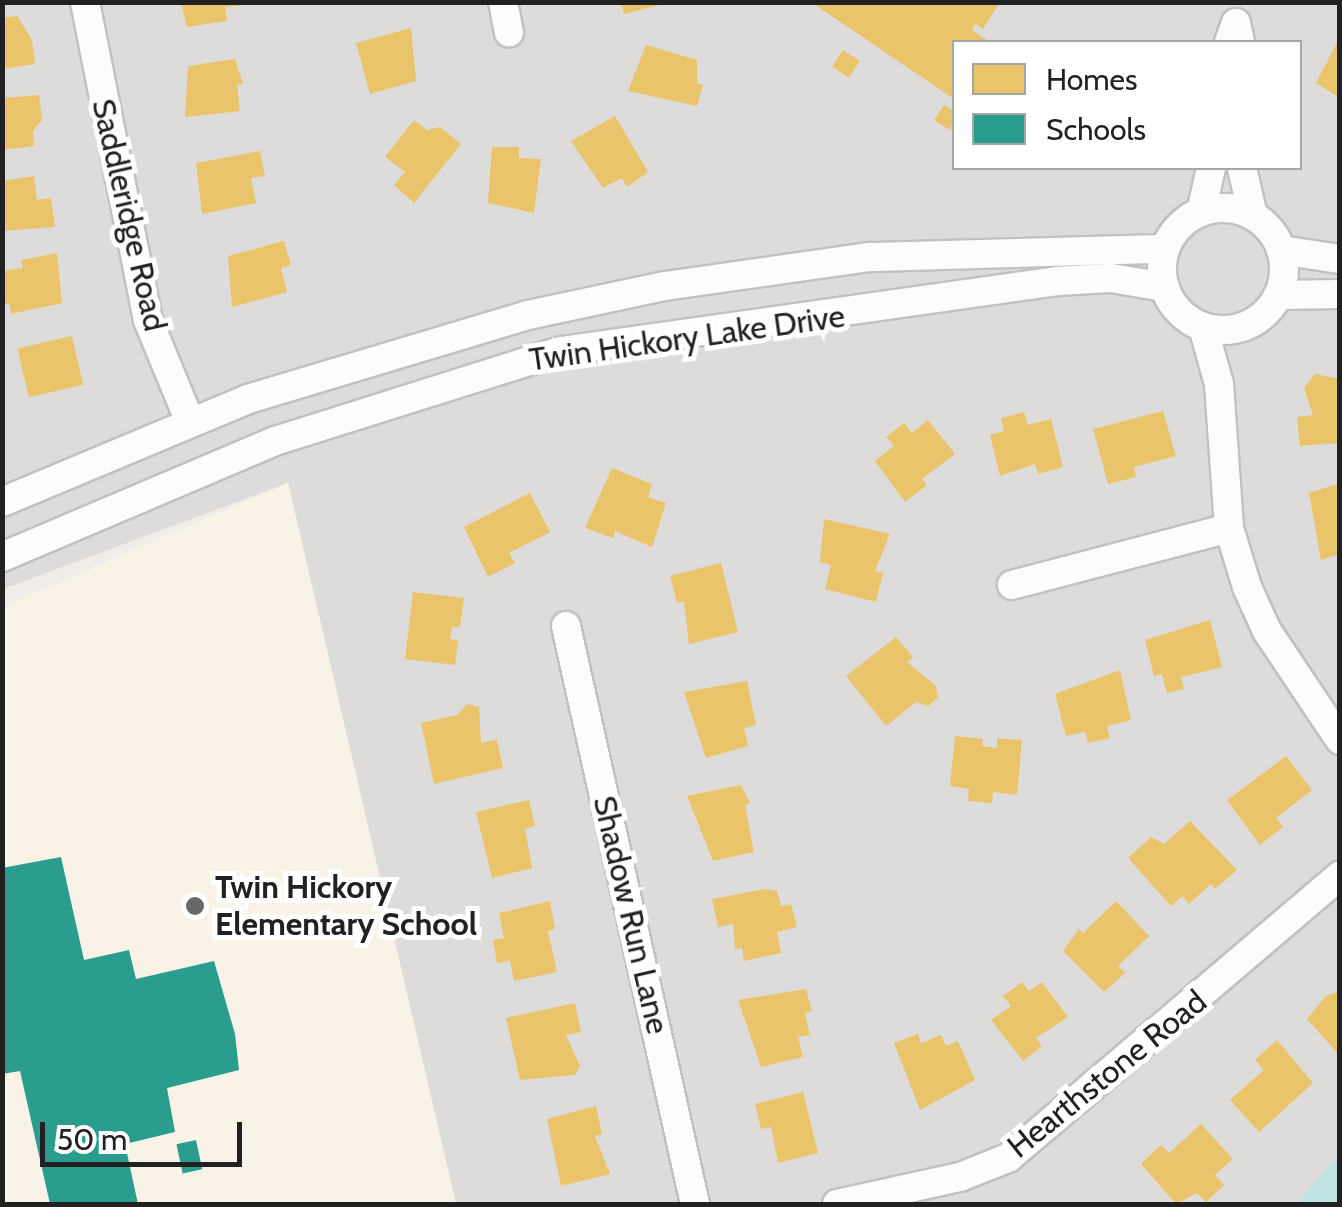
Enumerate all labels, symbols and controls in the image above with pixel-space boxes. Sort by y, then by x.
legend [952,40,1302,170]
text: Homes [1046,61,1137,98]
street label: Saddleridge Road [84,95,174,335]
text: Schools [1046,111,1146,148]
street label: Twin Hickory Lake Drive [527,297,847,379]
street label: Shadow Run Lane [585,792,677,1038]
place label: Twin Hickory Elementary School [215,869,477,944]
marker: Twin Hickory Elementary School [184,895,206,917]
street label: Hearthstone Road [1000,982,1214,1166]
scale bar [45,1102,248,1164]
text: 50 m [57,1121,127,1158]

